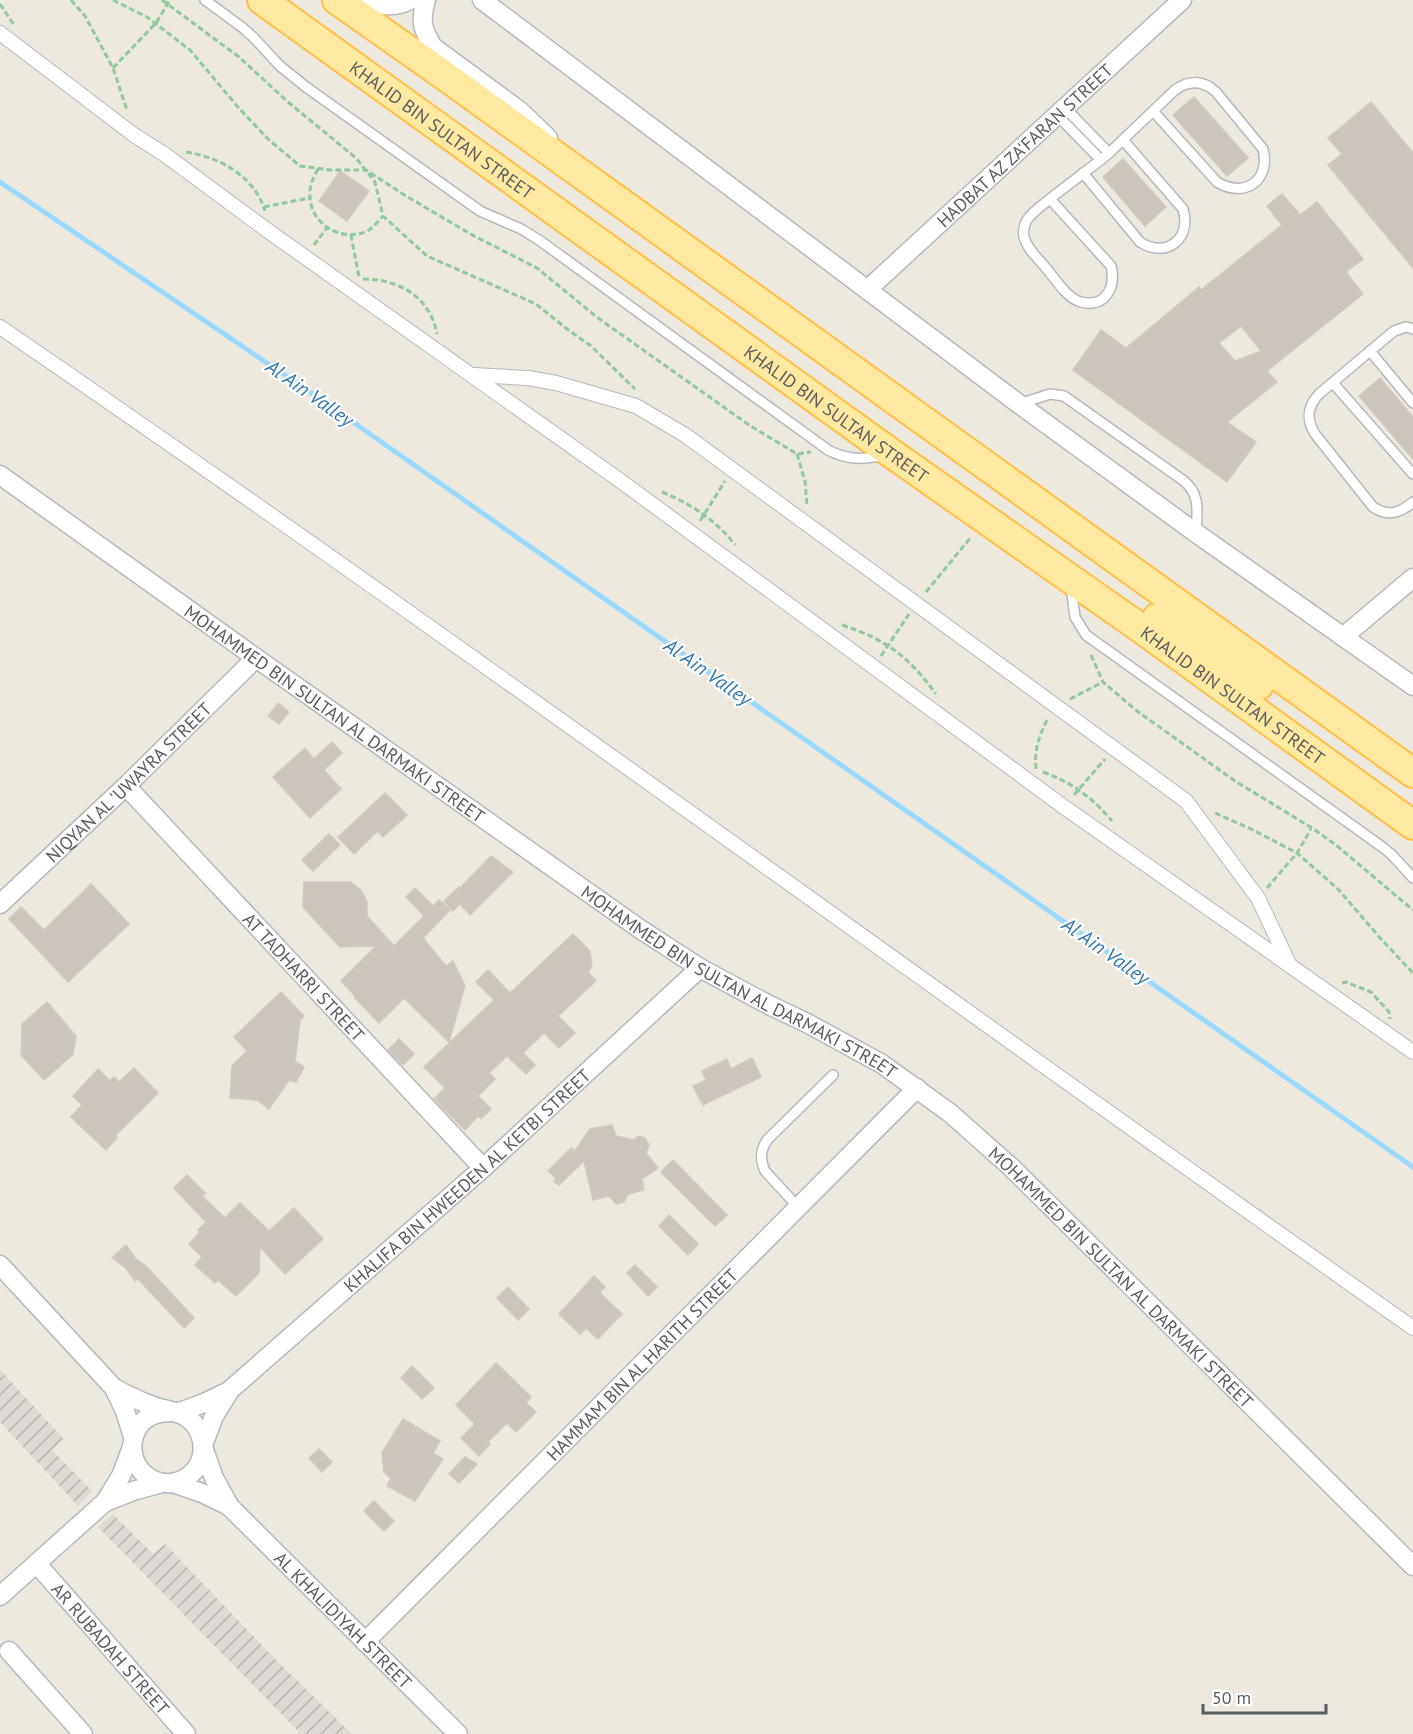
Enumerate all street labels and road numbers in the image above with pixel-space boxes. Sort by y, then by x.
street label: KHALID BIN SULTAN STREET [345,56,539,204]
street label: HADBAT AZ ZA'FARAN STREET [932,58,1117,232]
street label: KHALID BIN SULTAN STREET [740,340,933,488]
street label: MOHAMMED BIN SULTAN AL DARMAKI STREET [180,599,489,827]
street label: KHALID BIN SULTAN STREET [1136,621,1330,769]
street label: NIQYAN AL 'UWAYRA STREET [41,697,216,867]
street label: MOHAMMED BIN SULTAN AL DARMAKI STREET [577,880,902,1083]
street label: AT TADHARRI STREET [239,908,370,1046]
street label: KHALIFA BIN HWEEDEN AL KETBI STREET [339,1064,595,1297]
street label: MOHAMMED BIN SULTAN AL DARMAKI STREET [984,1141,1258,1413]
street label: HAMMAM BIN AL HARITH STREET [541,1263,742,1465]
street label: AL KHALIDIYAH STREET [270,1546,417,1693]
street label: AR RUBADAH STREET [47,1577,175,1719]

